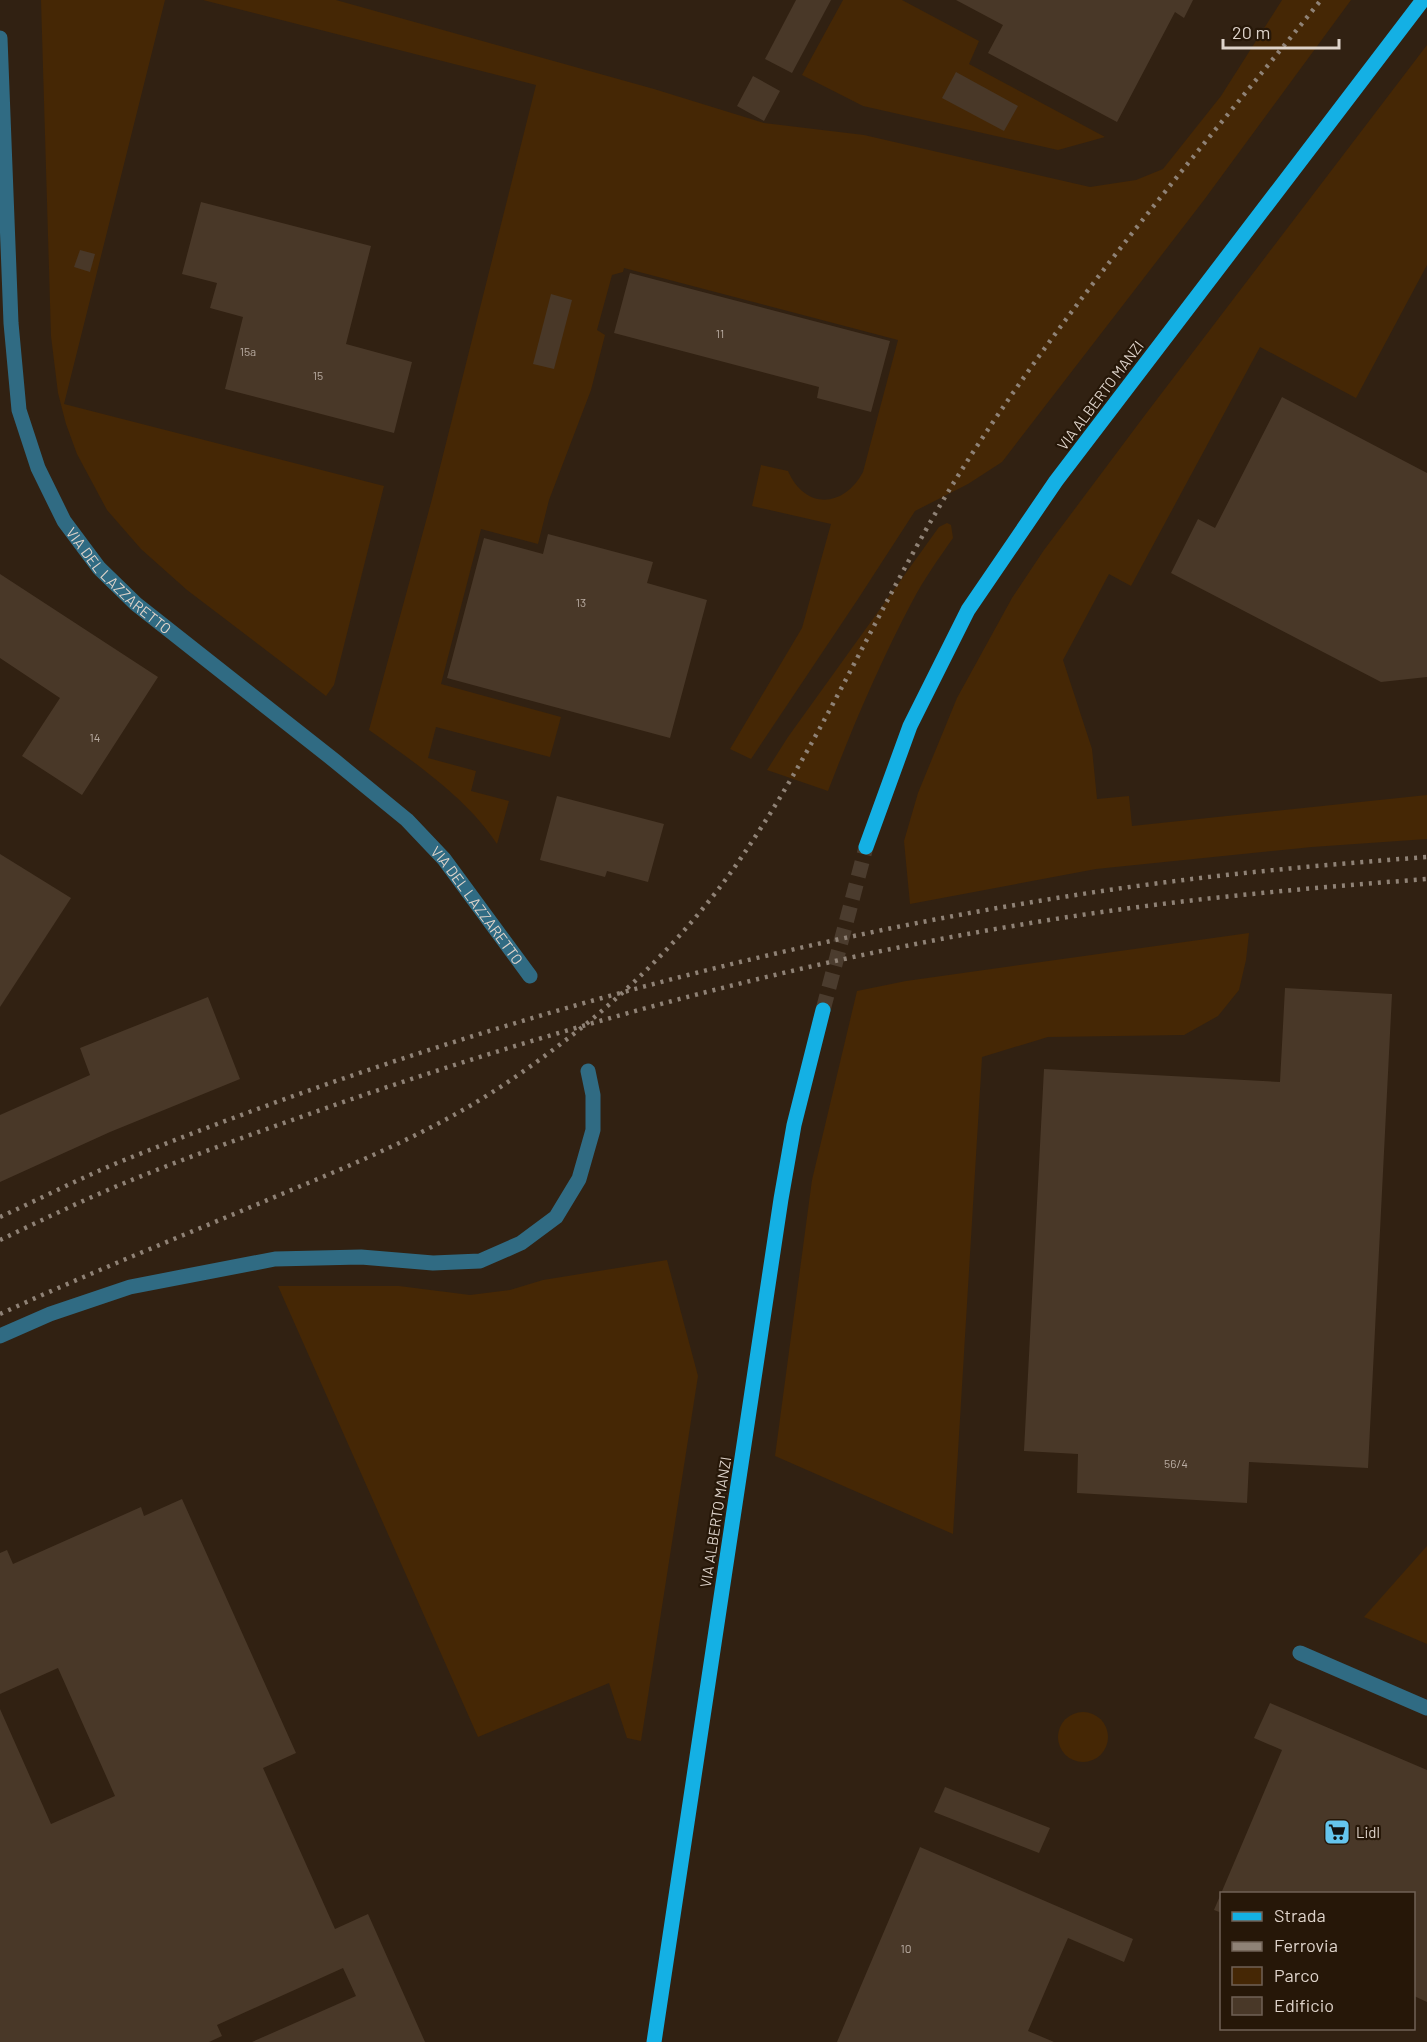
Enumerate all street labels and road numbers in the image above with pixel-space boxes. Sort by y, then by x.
street label: VIA ALBERTO MANZI [1053,337,1147,453]
street label: VIA DEL LAZZARETTO [63,524,175,637]
street label: VIA DEL LAZZARETTO [427,842,527,968]
street label: VIA ALBERTO MANZI [696,1455,734,1589]

